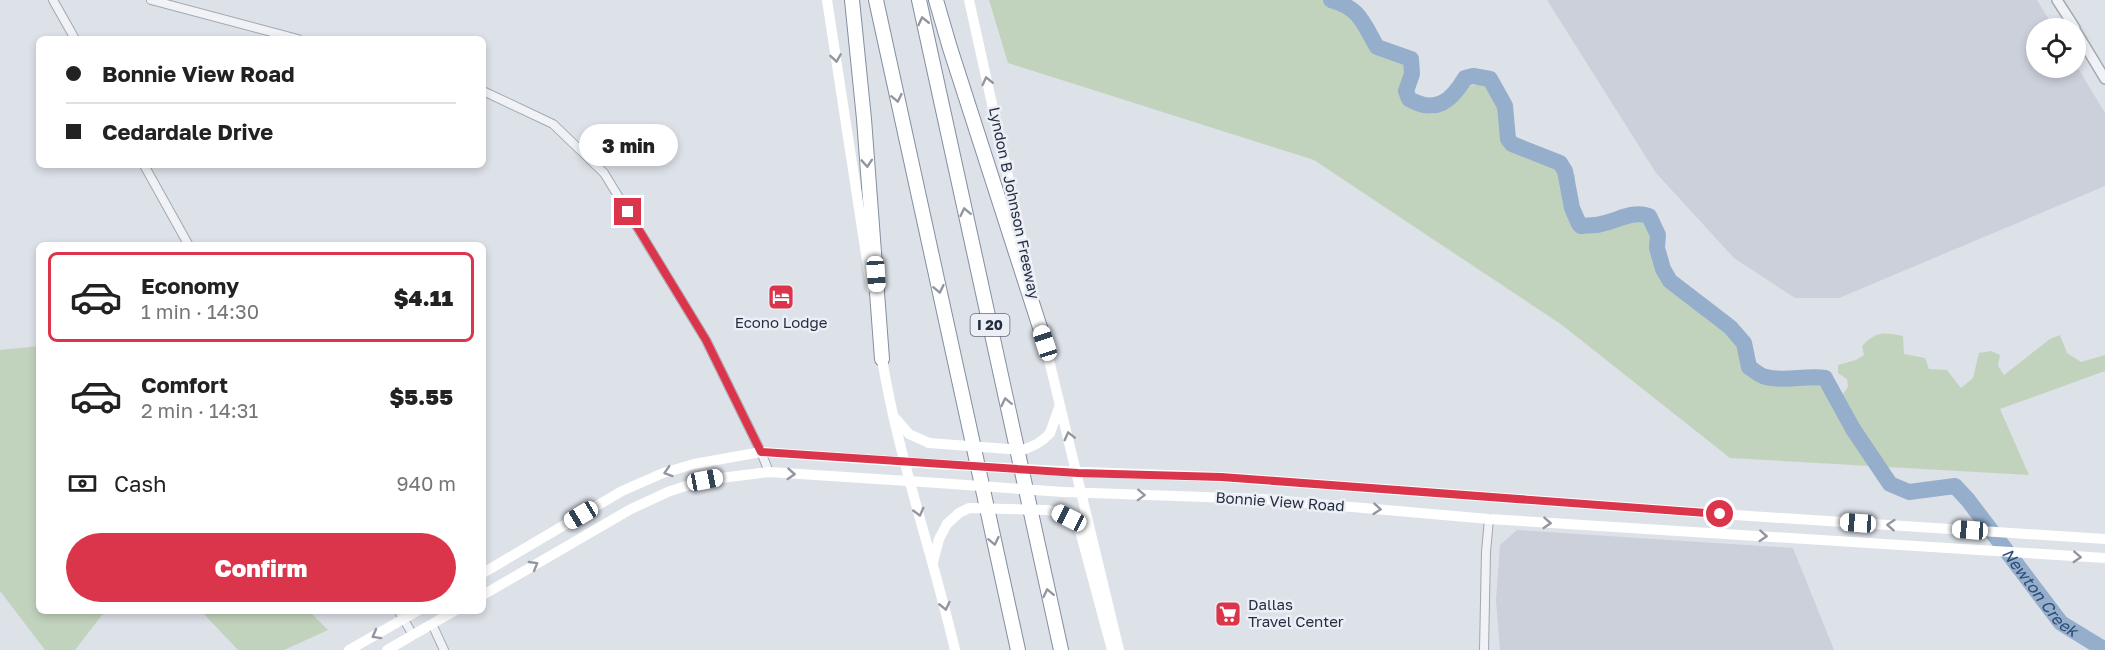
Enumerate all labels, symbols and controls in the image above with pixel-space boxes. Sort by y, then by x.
one-way arrow [918,17,931,27]
map controls [2026,18,2086,78]
button: locate [2026,18,2086,78]
one-way arrow [829,53,841,62]
text: Bonnie View Road [102,60,295,87]
one-way arrow [982,76,995,86]
one-way arrow [890,93,903,103]
street label: Lyndon B Johnson Freeway [986,105,1044,301]
text: Cedardale Drive [102,118,273,145]
callout: 3 min [578,125,678,167]
text: 3 min [602,133,655,157]
one-way arrow [860,158,873,167]
route end [614,198,641,225]
one-way arrow [959,207,972,217]
car [866,255,886,293]
icon: car [69,270,123,324]
text: Economy [141,272,239,299]
hotel icon: Econo Lodge [766,282,796,312]
one-way arrow [932,283,945,293]
text: $4.11 [394,284,453,311]
text: 1 min · 14:30 [141,299,259,323]
place label: Econo Lodge [735,313,828,331]
road number: I 20 [970,314,1010,336]
car [1031,323,1059,363]
icon: car [69,369,123,423]
text: Comfort [141,371,228,398]
text: $5.55 [389,383,453,410]
text: 2 min · 14:31 [141,398,258,422]
one-way arrow [1001,398,1014,408]
one-way arrow [1063,432,1076,442]
one-way arrow [663,465,674,477]
icon: cash [66,467,99,500]
one-way arrow [787,467,796,480]
car [686,468,724,492]
text: Cash [114,470,167,497]
text: 940 m [397,471,456,495]
street label: Bonnie View Road [1215,488,1345,514]
one-way arrow [1136,489,1145,501]
car [561,498,601,532]
route start [1706,500,1733,527]
car [1049,502,1089,534]
one-way arrow [1373,502,1382,515]
one-way arrow [912,506,924,516]
car [1839,513,1877,533]
one-way arrow [1543,516,1552,529]
one-way arrow [1887,519,1896,532]
car [1951,520,1989,540]
one-way arrow [1758,530,1767,543]
button: Confirm [66,533,456,602]
one-way arrow [987,536,1000,546]
water label: Newton Creek [1998,544,2083,642]
one-way arrow [2072,550,2081,563]
one-way arrow [527,561,538,572]
one-way arrow [1042,588,1055,598]
place label: Dallas Travel Center [1248,595,1344,630]
supermarket icon: Dallas Travel Center [1213,599,1243,629]
one-way arrow [937,601,950,611]
one-way arrow [372,628,383,639]

